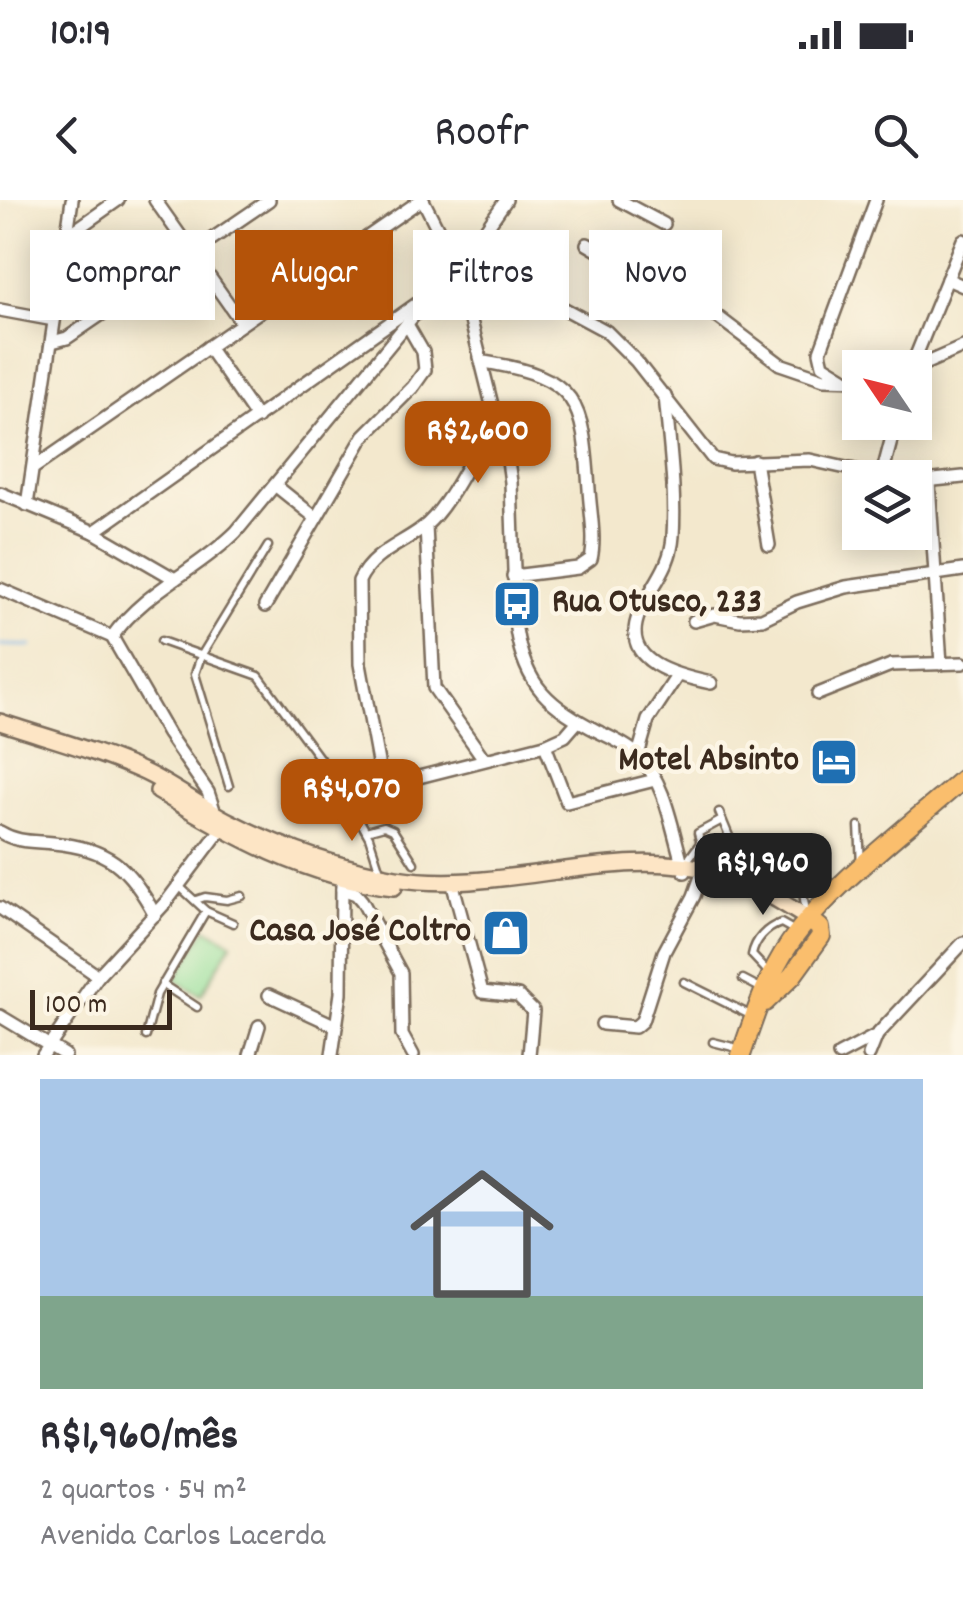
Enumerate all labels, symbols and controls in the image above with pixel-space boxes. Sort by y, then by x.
text: 10:19 [50,8,111,63]
text: Roofr [434,103,529,167]
icon: back [40,108,95,163]
icon: search [868,108,923,163]
chip: Comprar [30,230,215,320]
chip: Alugar [235,230,393,320]
chip: Filtros [413,230,569,320]
chip: Novo [589,230,722,320]
north arrow [842,350,932,440]
map controls [842,350,932,550]
pin: R$2,600 [386,401,570,486]
text: R$2,600 [427,410,529,456]
button: layers [842,460,932,550]
bus stop icon: Rua Otusco, 233 [491,578,543,630]
place label: Rua Otusco, 233 [552,579,762,629]
hotel icon: Motel Absinto [808,736,860,788]
place label: Motel Absinto [618,737,799,787]
pin: R$4,070 [260,759,444,844]
text: R$4,070 [303,768,401,814]
pin: R$1,960 [671,833,855,918]
text: R$1,960 [717,842,809,888]
shop icon: Casa José Coltro [480,907,532,959]
place label: Casa José Coltro [249,908,471,958]
scale bar [30,985,172,1030]
text: 100 m [45,987,107,1027]
icon: home [392,1144,572,1324]
text: R$1,960/mês [40,1409,238,1469]
text: 2 quartos · 54 m² [40,1469,247,1515]
text: Avenida Carlos Lacerda [40,1515,325,1561]

